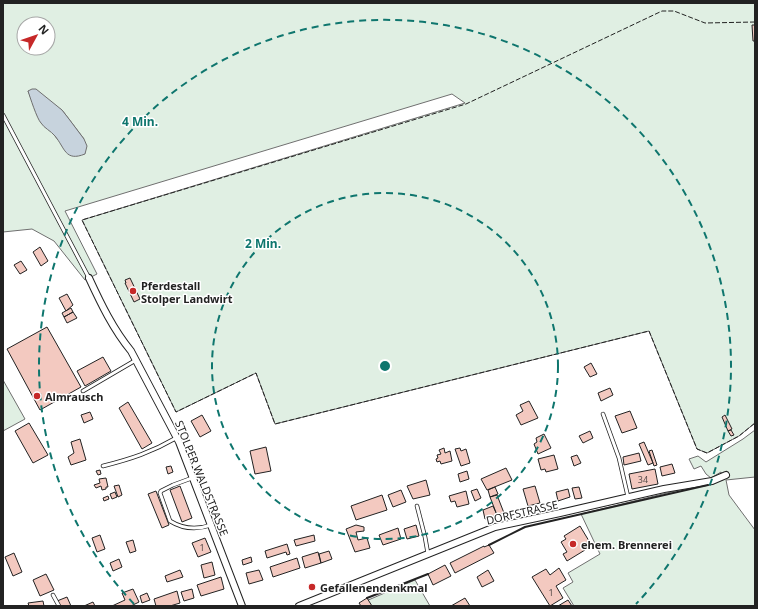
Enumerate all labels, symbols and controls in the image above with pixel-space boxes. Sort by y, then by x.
north arrow [16,16,56,56]
text: N [35,21,53,38]
text: 4 Min. [122,113,158,130]
text: 2 Min. [245,235,281,252]
place label: Pferdestall Stolper Landwirt [141,278,233,306]
marker: Pferdestall Stolper Landwirt [128,286,138,296]
centre of rings [378,359,392,373]
place label: Almrausch [45,389,103,404]
marker: Almrausch [32,391,42,401]
street label: STOLPER WALDSTRASSE [172,418,232,538]
house number: 34 [638,473,648,486]
street label: DORFSTRASSE [485,496,559,528]
place label: ehem. Brennerei [581,537,672,552]
marker: ehem. Brennerei [568,539,578,549]
house number: 1 [199,541,205,554]
place label: Gefallenendenkmal [320,580,427,595]
marker: Gefallenendenkmal [307,582,317,592]
house number: 1 [548,586,554,599]

